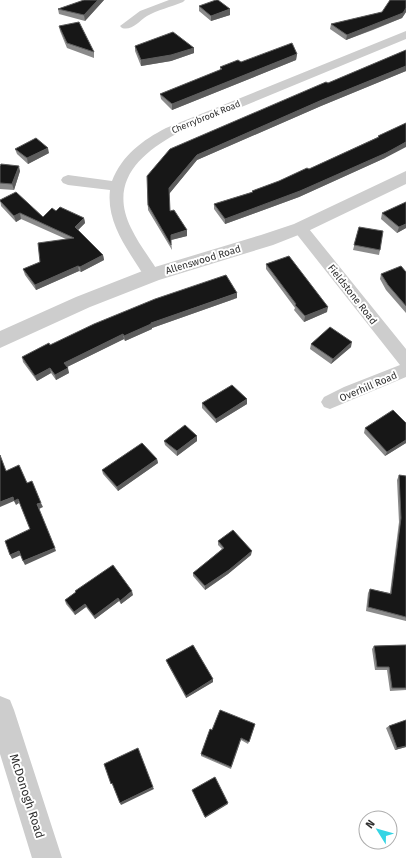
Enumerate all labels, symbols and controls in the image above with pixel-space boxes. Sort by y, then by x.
street label: Cherrybrook Road [170,99,242,135]
street label: Allenswood Road [164,243,242,277]
street label: Fieldstone Road [325,262,379,327]
street label: Overhill Road [338,369,399,404]
street label: McDonogh Road [7,752,47,840]
north arrow [358,810,398,850]
text: N [363,817,378,831]

